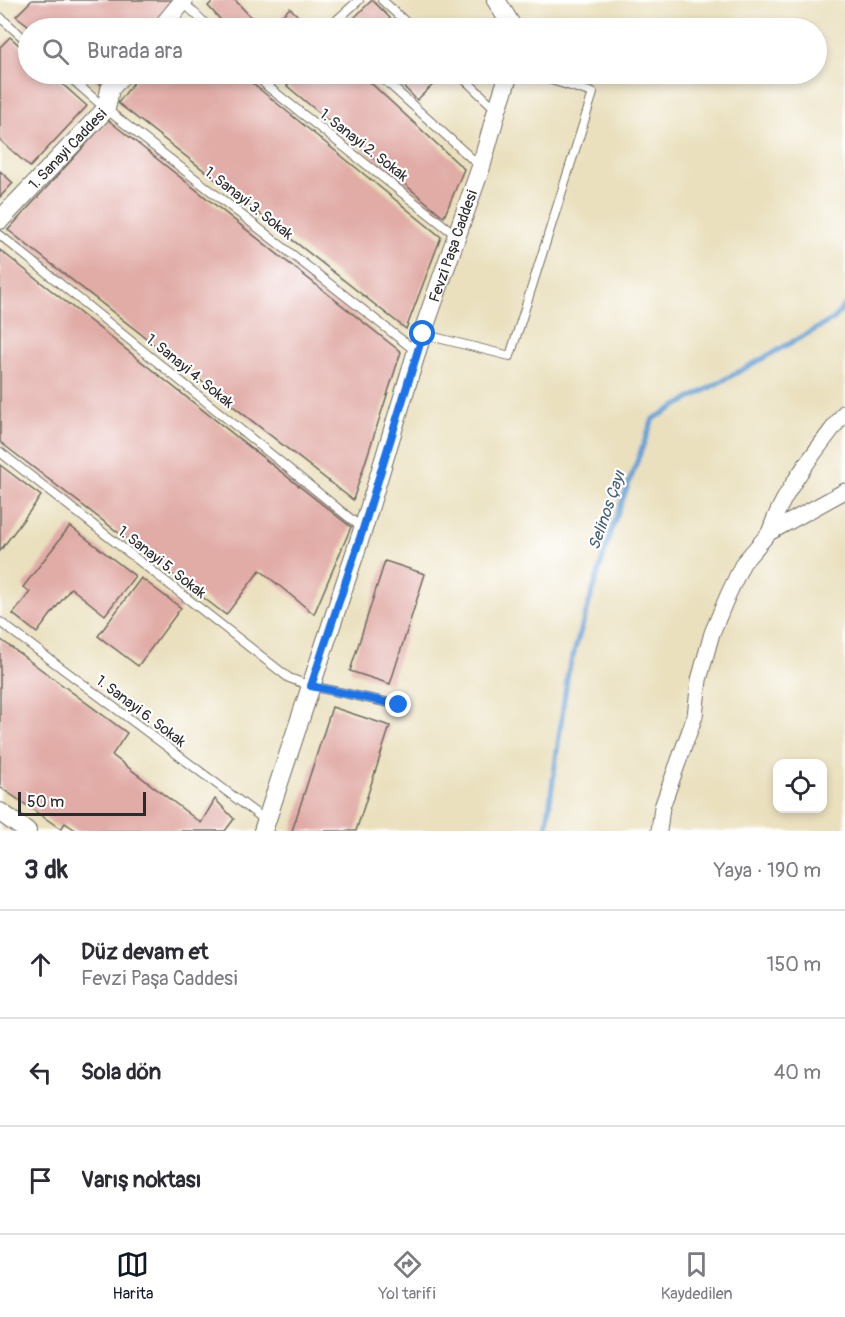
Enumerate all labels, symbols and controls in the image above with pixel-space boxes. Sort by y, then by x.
search box [18,18,827,84]
icon: search [39,35,72,68]
text: Burada ara [87,37,183,65]
street label: 1. Sanayi Caddesi [25,105,111,194]
street label: 1. Sanayi 2. Sokak [316,105,412,186]
street label: 1. Sanayi 3. Sokak [201,163,297,244]
street label: Fevzi Paşa Caddesi [425,188,482,305]
route start [409,320,435,346]
street label: 1. Sanayi 4. Sokak [142,330,238,413]
water label: Selinos Çayı [584,467,630,552]
street label: 1. Sanayi 5. Sokak [114,522,210,603]
street label: 1. Sanayi 6. Sokak [92,671,190,752]
route end [385,691,411,717]
map controls [773,759,827,813]
button: locate [773,759,827,813]
scale bar [18,789,146,816]
text: 50 m [27,792,64,812]
text: 3 dk [24,854,68,886]
text: Yaya · 190 m [714,858,821,883]
text: Düz devam et [81,938,208,966]
icon: ahead [24,948,57,981]
text: 150 m [767,952,821,977]
text: Fevzi Paşa Caddesi [81,966,238,991]
icon: left [24,1056,57,1089]
text: Sola dön [81,1058,161,1086]
text: 40 m [774,1060,821,1085]
icon: arrive [24,1164,57,1197]
text: Varış noktası [81,1166,202,1194]
tab: Harita [113,1248,153,1304]
tab: Yol tarifi [378,1248,436,1304]
tab: Kaydedilen [661,1248,732,1304]

